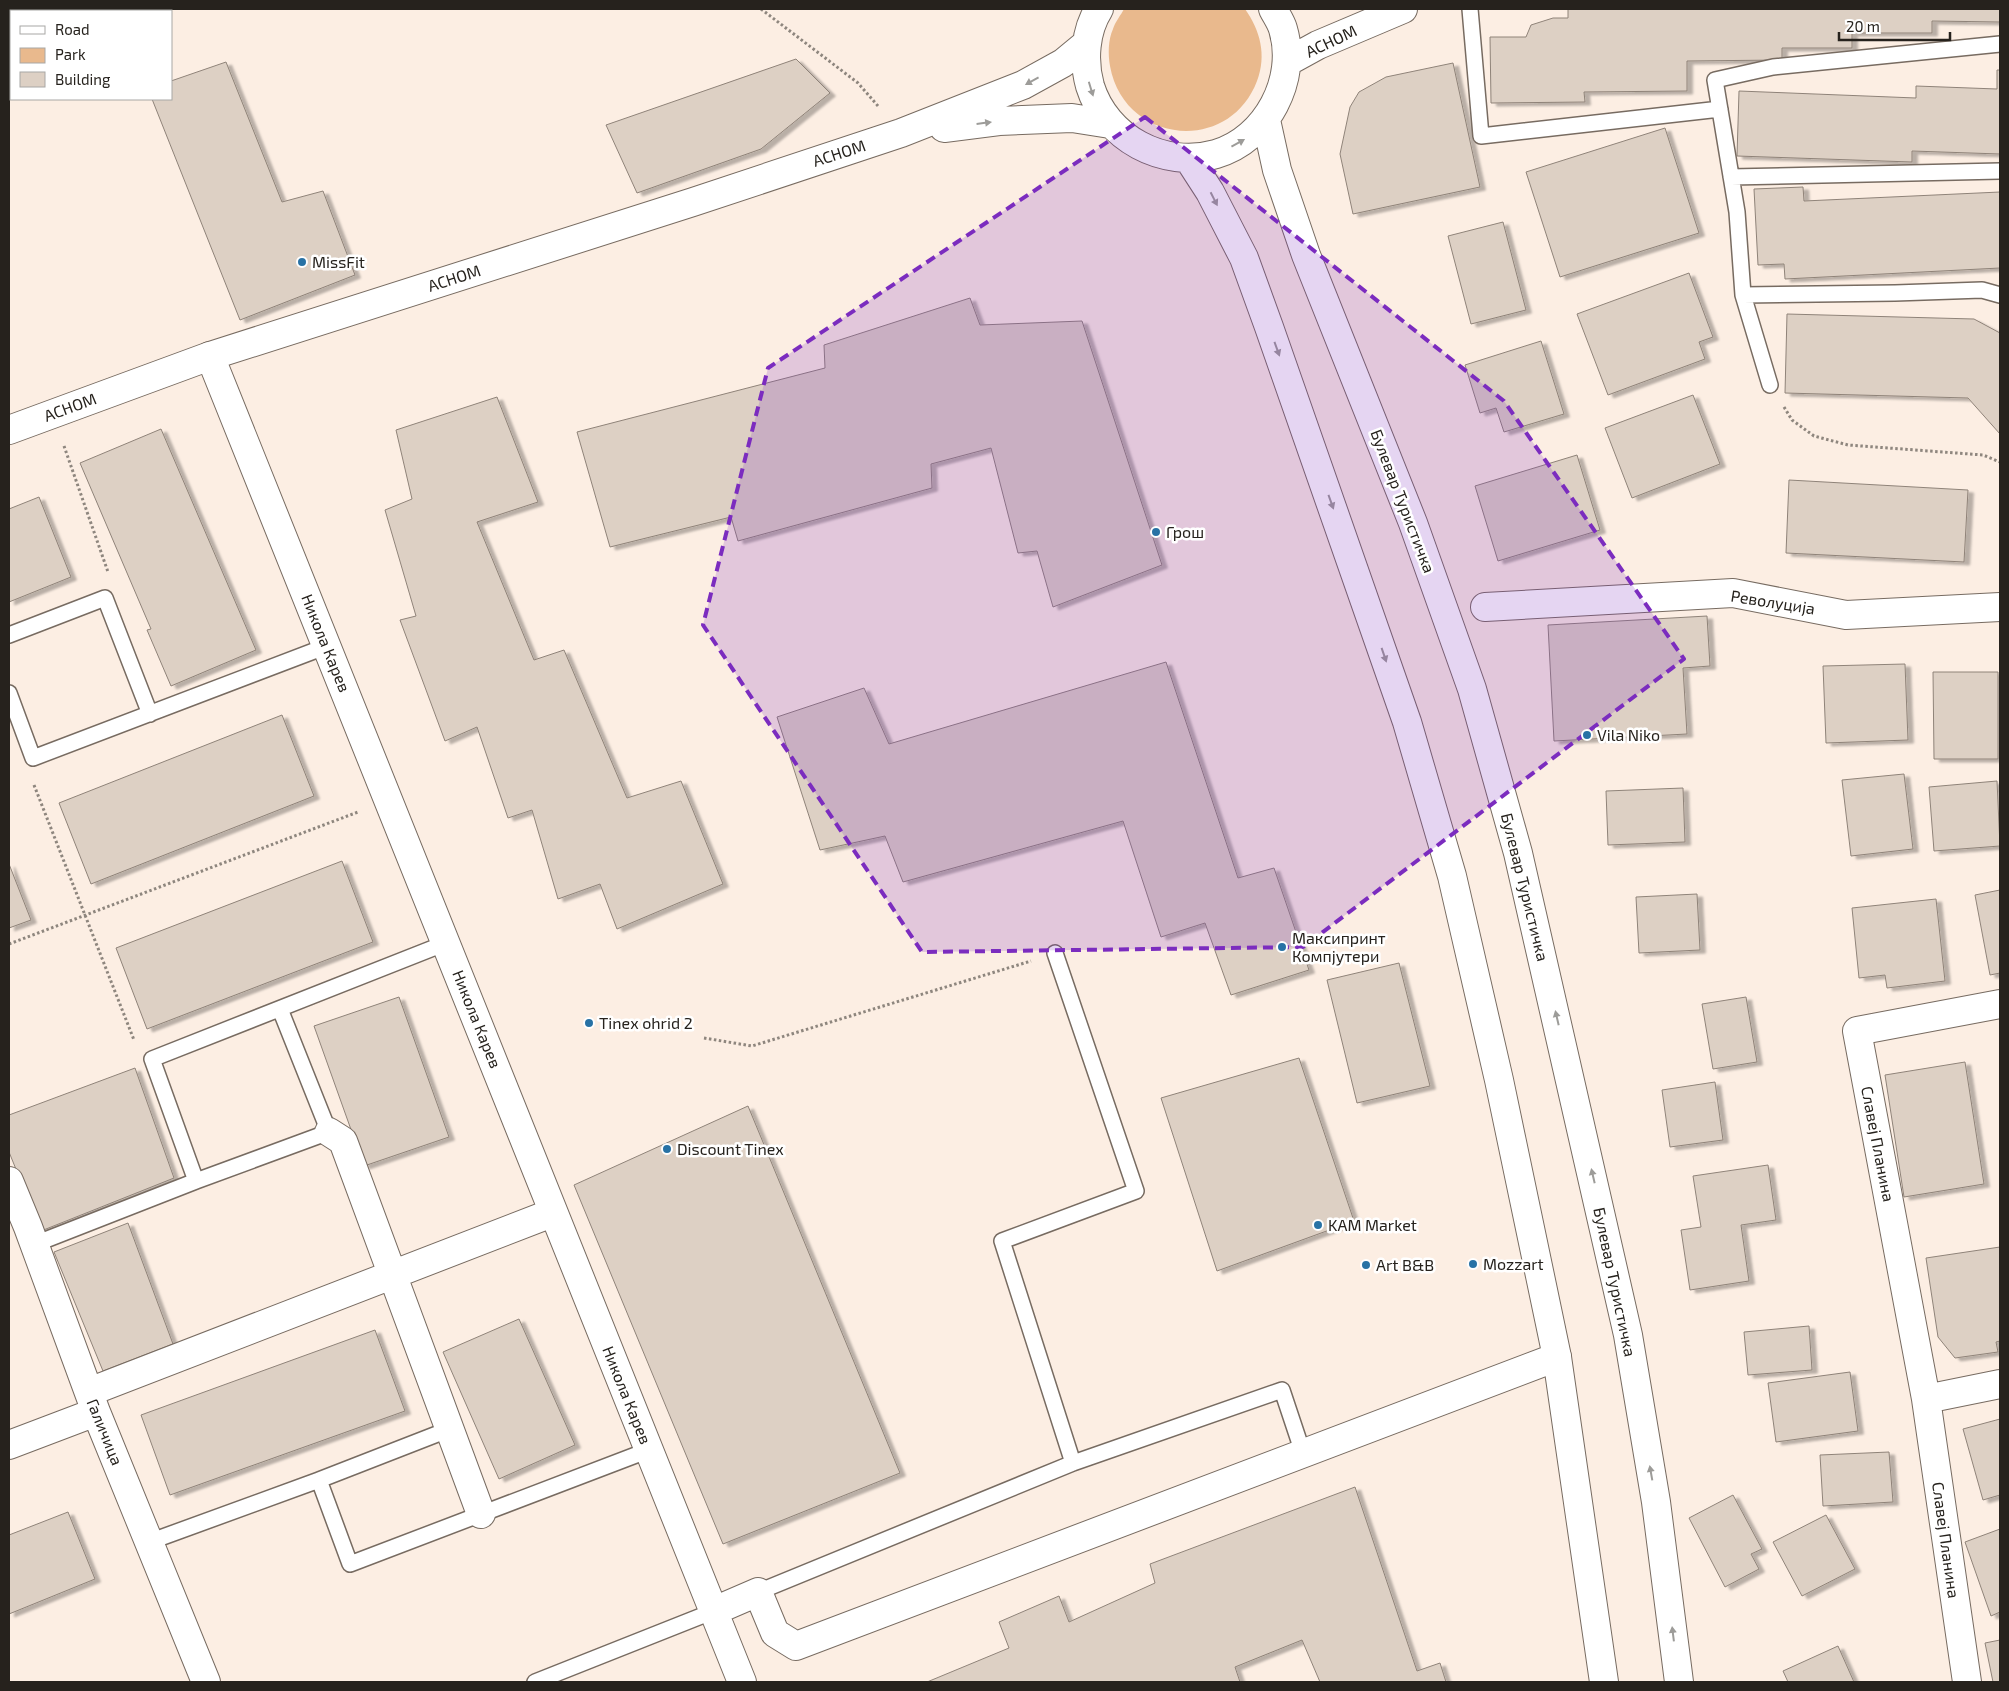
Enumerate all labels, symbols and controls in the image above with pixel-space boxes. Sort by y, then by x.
legend [10,10,172,100]
scale bar [1839,10,1950,42]
text: 20 m [1846,17,1880,35]
text: Road [55,20,90,38]
street label: АСНОМ [1302,20,1359,61]
text: Park [55,45,86,63]
text: Building [55,70,111,88]
one-way arrow [1025,76,1038,85]
one-way arrow [1088,82,1096,97]
one-way arrow [976,119,992,127]
street label: АСНОМ [810,135,868,170]
one-way arrow [1230,139,1245,147]
one-way arrow [1210,192,1218,207]
place label: MissFit [312,252,365,271]
marker: MissFit [296,256,308,268]
street label: АСНОМ [425,260,483,295]
one-way arrow [1273,342,1281,357]
street label: АСНОМ [41,388,99,425]
street label: Булевар Туристичка [1366,426,1440,576]
one-way arrow [1327,495,1335,510]
place label: Грош [1166,522,1204,541]
marker: Грош [1150,526,1162,538]
street label: Револуција [1729,585,1817,619]
street label: Никола Карев [298,591,355,695]
one-way arrow [1381,648,1389,663]
place label: Vila Niko [1597,725,1660,744]
marker: Vila Niko [1581,729,1593,741]
street label: Булевар Туристичка [1497,811,1553,963]
place label: Максипринт Компјутери [1292,928,1386,966]
marker: Максипринт Компјутери [1276,941,1288,953]
street label: Никола Карев [449,967,506,1071]
one-way arrow [1553,1010,1561,1025]
place label: Tinex ohrid 2 [599,1013,693,1032]
marker: Tinex ohrid 2 [583,1017,595,1029]
street label: Славеј Планина [1857,1084,1899,1204]
place label: Discount Tinex [677,1139,784,1158]
marker: Discount Tinex [661,1143,673,1155]
one-way arrow [1589,1169,1597,1184]
street label: Булевар Туристичка [1589,1206,1641,1358]
place label: KAM Market [1328,1215,1417,1234]
marker: KAM Market [1312,1219,1324,1231]
place label: Mozzart [1483,1254,1544,1273]
place label: Art B&B [1376,1255,1434,1274]
marker: Mozzart [1467,1258,1479,1270]
marker: Art B&B [1360,1259,1372,1271]
street label: Никола Карев [599,1343,656,1447]
street label: Галичица [84,1396,127,1468]
one-way arrow [1647,1464,1655,1480]
street label: Славеј Планина [1928,1480,1964,1600]
one-way arrow [1669,1626,1677,1642]

